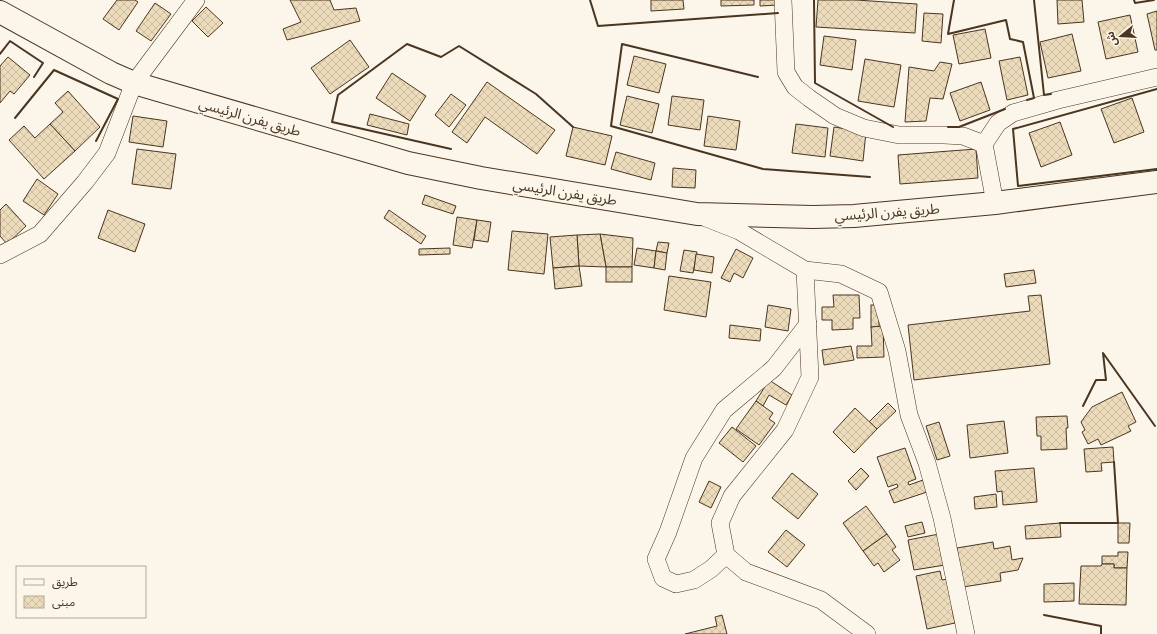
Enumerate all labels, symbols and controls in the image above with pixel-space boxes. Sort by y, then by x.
north arrow [1101,16,1141,56]
text: ش [1103,29,1121,48]
street label: طريق يفرن الرئيسي [196,94,303,142]
street label: طريق يفرن الرئيسي [511,175,618,211]
street label: طريق يفرن الرئيسي [834,199,940,227]
legend [16,566,146,618]
text: طريق [52,574,78,591]
text: مبنى [52,594,75,611]

